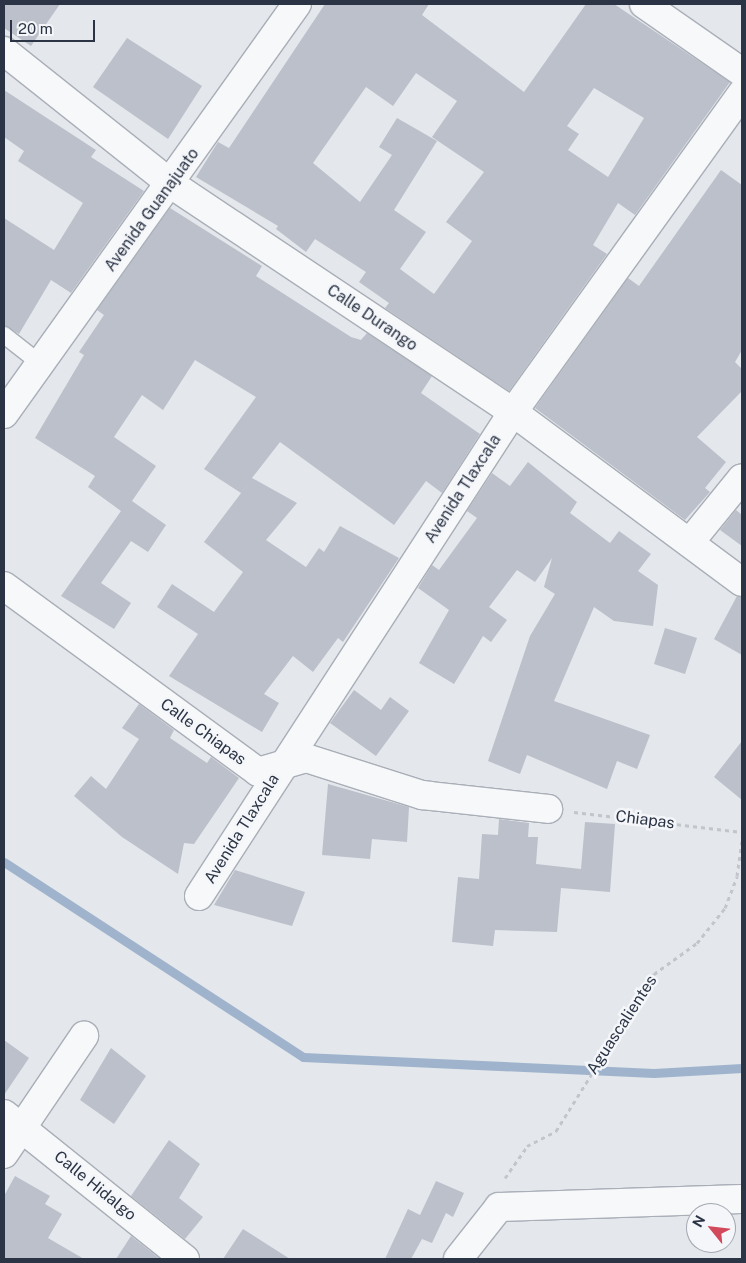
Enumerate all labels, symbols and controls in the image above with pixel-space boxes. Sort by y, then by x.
scale bar [12,10,98,42]
text: 20 m [18,20,53,37]
street label: Avenida Guanajuato [101,145,203,275]
street label: Calle Durango [323,281,421,355]
street label: Avenida Tlaxcala [421,431,505,547]
street label: Calle Chiapas [156,695,250,769]
street label: Avenida Tlaxcala [201,771,283,887]
street label: Chiapas [614,807,676,833]
street label: Aguascalientes [583,972,661,1078]
street label: Calle Hidalgo [50,1147,140,1225]
north arrow [686,1203,736,1253]
text: N [689,1213,708,1230]

